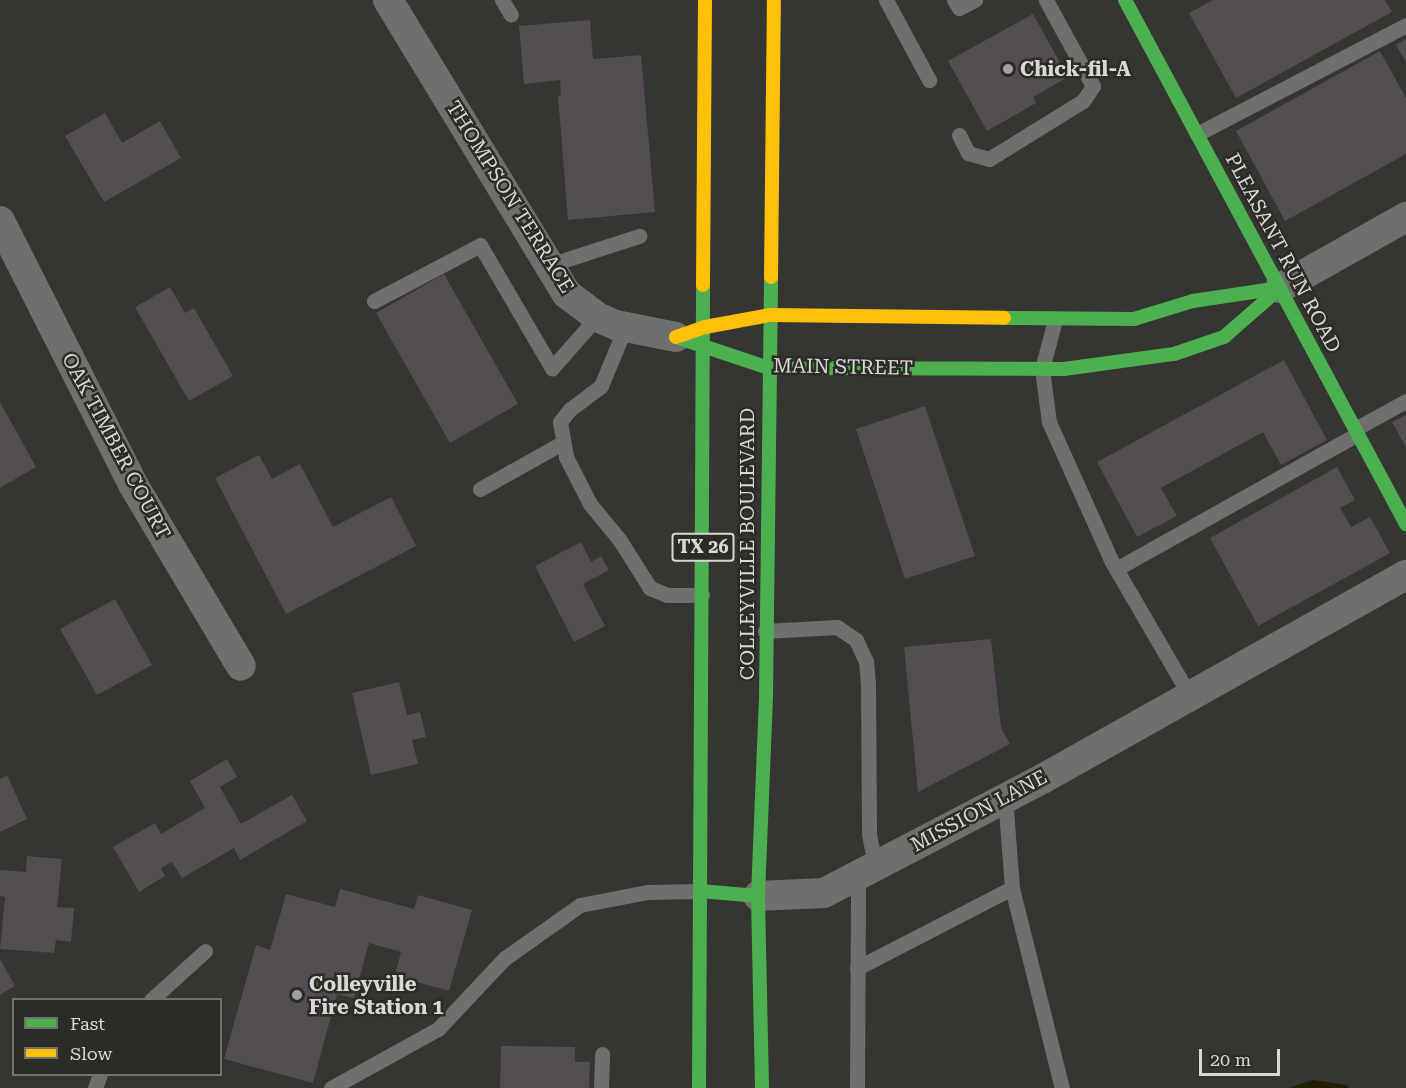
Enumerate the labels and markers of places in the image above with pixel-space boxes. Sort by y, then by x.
place label: Chick-fil-A [1020,57,1131,81]
marker: Chick-fil-A [1001,62,1015,76]
place label: Colleyville Fire Station 1 [309,972,444,1019]
marker: Colleyville Fire Station 1 [290,988,304,1002]

